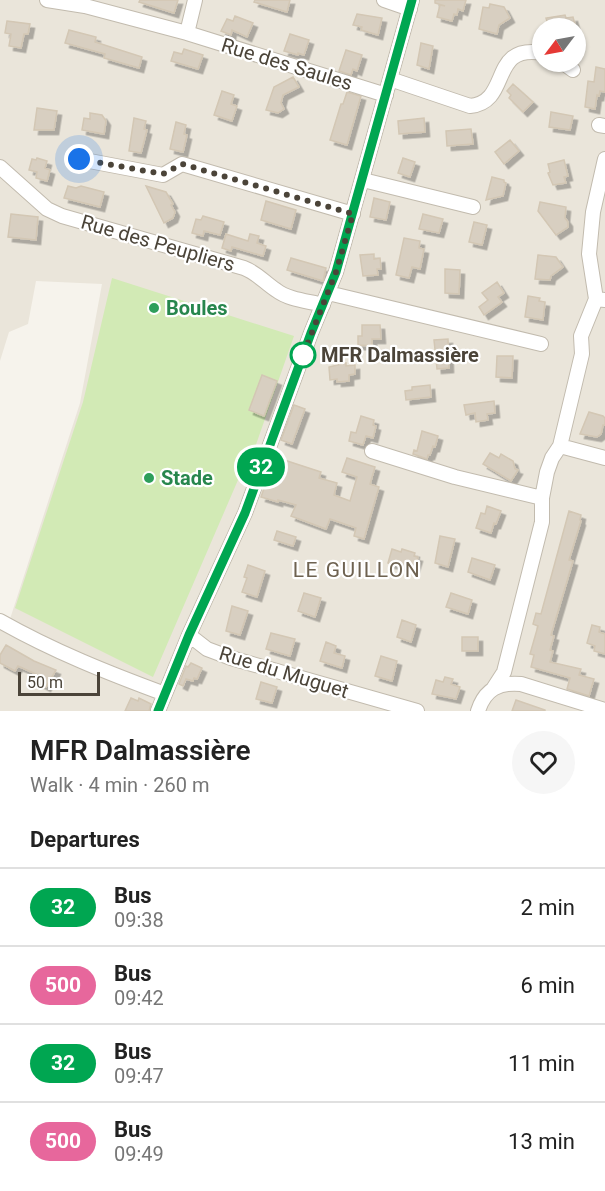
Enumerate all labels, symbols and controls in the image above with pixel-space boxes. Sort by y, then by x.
north arrow [532,18,586,72]
map controls [532,18,586,72]
street label: Rue des Saules [219,33,355,95]
your location [64,144,94,174]
street label: Rue des Peupliers [78,210,238,276]
place label: Boules [166,296,228,320]
marker: Boules [147,301,161,315]
marker: MFR Dalmassière [290,342,316,368]
place label: MFR Dalmassière [321,343,479,367]
line badge: 32 [234,448,288,486]
text: 32 [249,455,273,479]
place label: Stade [161,466,213,490]
marker: Stade [142,471,156,485]
district label: LE GUILLON [293,558,421,582]
street label: Rue du Muguet [216,641,352,703]
scale bar [18,669,100,696]
text: 50 m [27,673,63,692]
button: heart [512,731,575,794]
text: MFR Dalmassière [30,734,251,767]
text: Walk · 4 min · 260 m [30,773,209,797]
text: Departures [30,827,140,852]
text: Bus [114,883,152,908]
text: 32 [51,895,75,919]
text: 2 min [520,895,575,920]
text: 09:38 [114,908,164,932]
text: Bus [114,961,152,986]
text: 500 [45,973,81,997]
text: 6 min [520,973,575,998]
text: 09:42 [114,986,164,1010]
text: Bus [114,1039,152,1064]
text: 32 [51,1051,75,1075]
text: 11 min [508,1051,575,1076]
text: 09:47 [114,1064,164,1088]
text: Bus [114,1117,152,1142]
text: 500 [45,1129,81,1153]
text: 13 min [508,1129,575,1154]
text: 09:49 [114,1142,164,1166]

